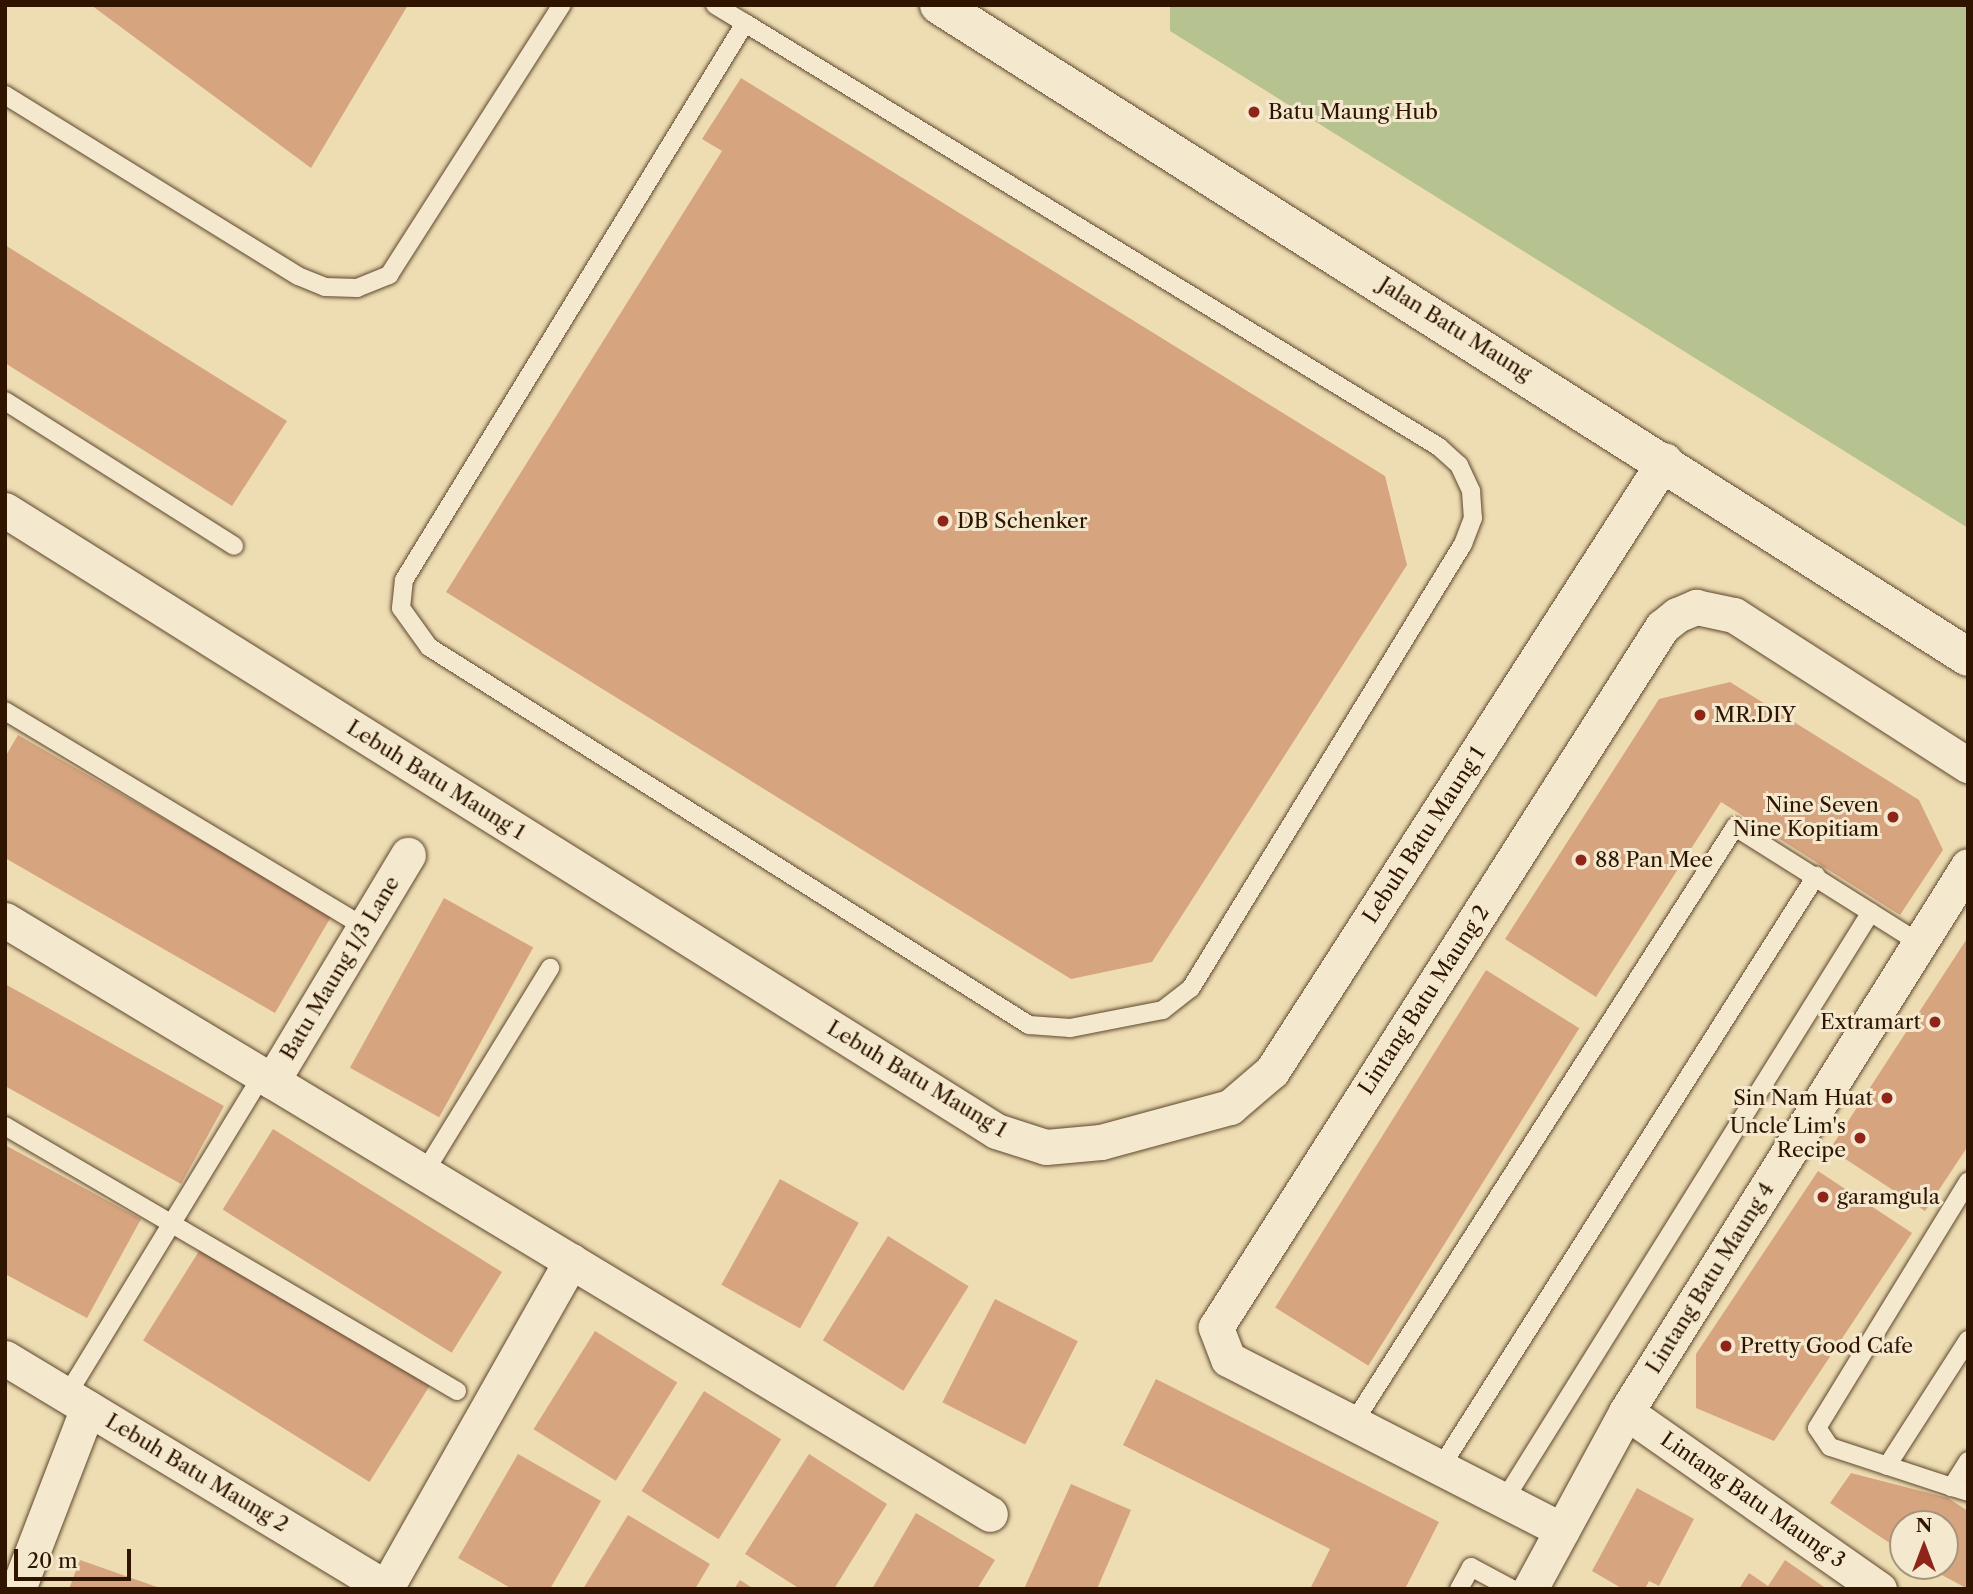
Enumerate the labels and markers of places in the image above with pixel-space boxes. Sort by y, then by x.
place label: Batu Maung Hub [1268,99,1438,125]
marker: Batu Maung Hub [1246,104,1262,120]
place label: DB Schenker [957,508,1088,534]
marker: DB Schenker [935,513,951,529]
place label: MR.DIY [1714,702,1796,728]
marker: MR.DIY [1692,707,1708,723]
place label: Nine Seven Nine Kopitiam [1733,792,1879,842]
marker: Nine Seven Nine Kopitiam [1885,809,1901,825]
place label: 88 Pan Mee [1595,847,1713,873]
marker: 88 Pan Mee [1573,852,1589,868]
place label: Extramart [1820,1009,1921,1035]
marker: Extramart [1927,1014,1943,1030]
place label: Sin Nam Huat [1733,1085,1873,1111]
marker: Sin Nam Huat [1879,1090,1895,1106]
place label: Uncle Lim's Recipe [1730,1113,1846,1163]
marker: Uncle Lim's Recipe [1852,1130,1868,1146]
place label: garamgula [1837,1184,1940,1210]
marker: garamgula [1815,1189,1831,1205]
place label: Pretty Good Cafe [1740,1333,1914,1359]
marker: Pretty Good Cafe [1718,1338,1734,1354]

